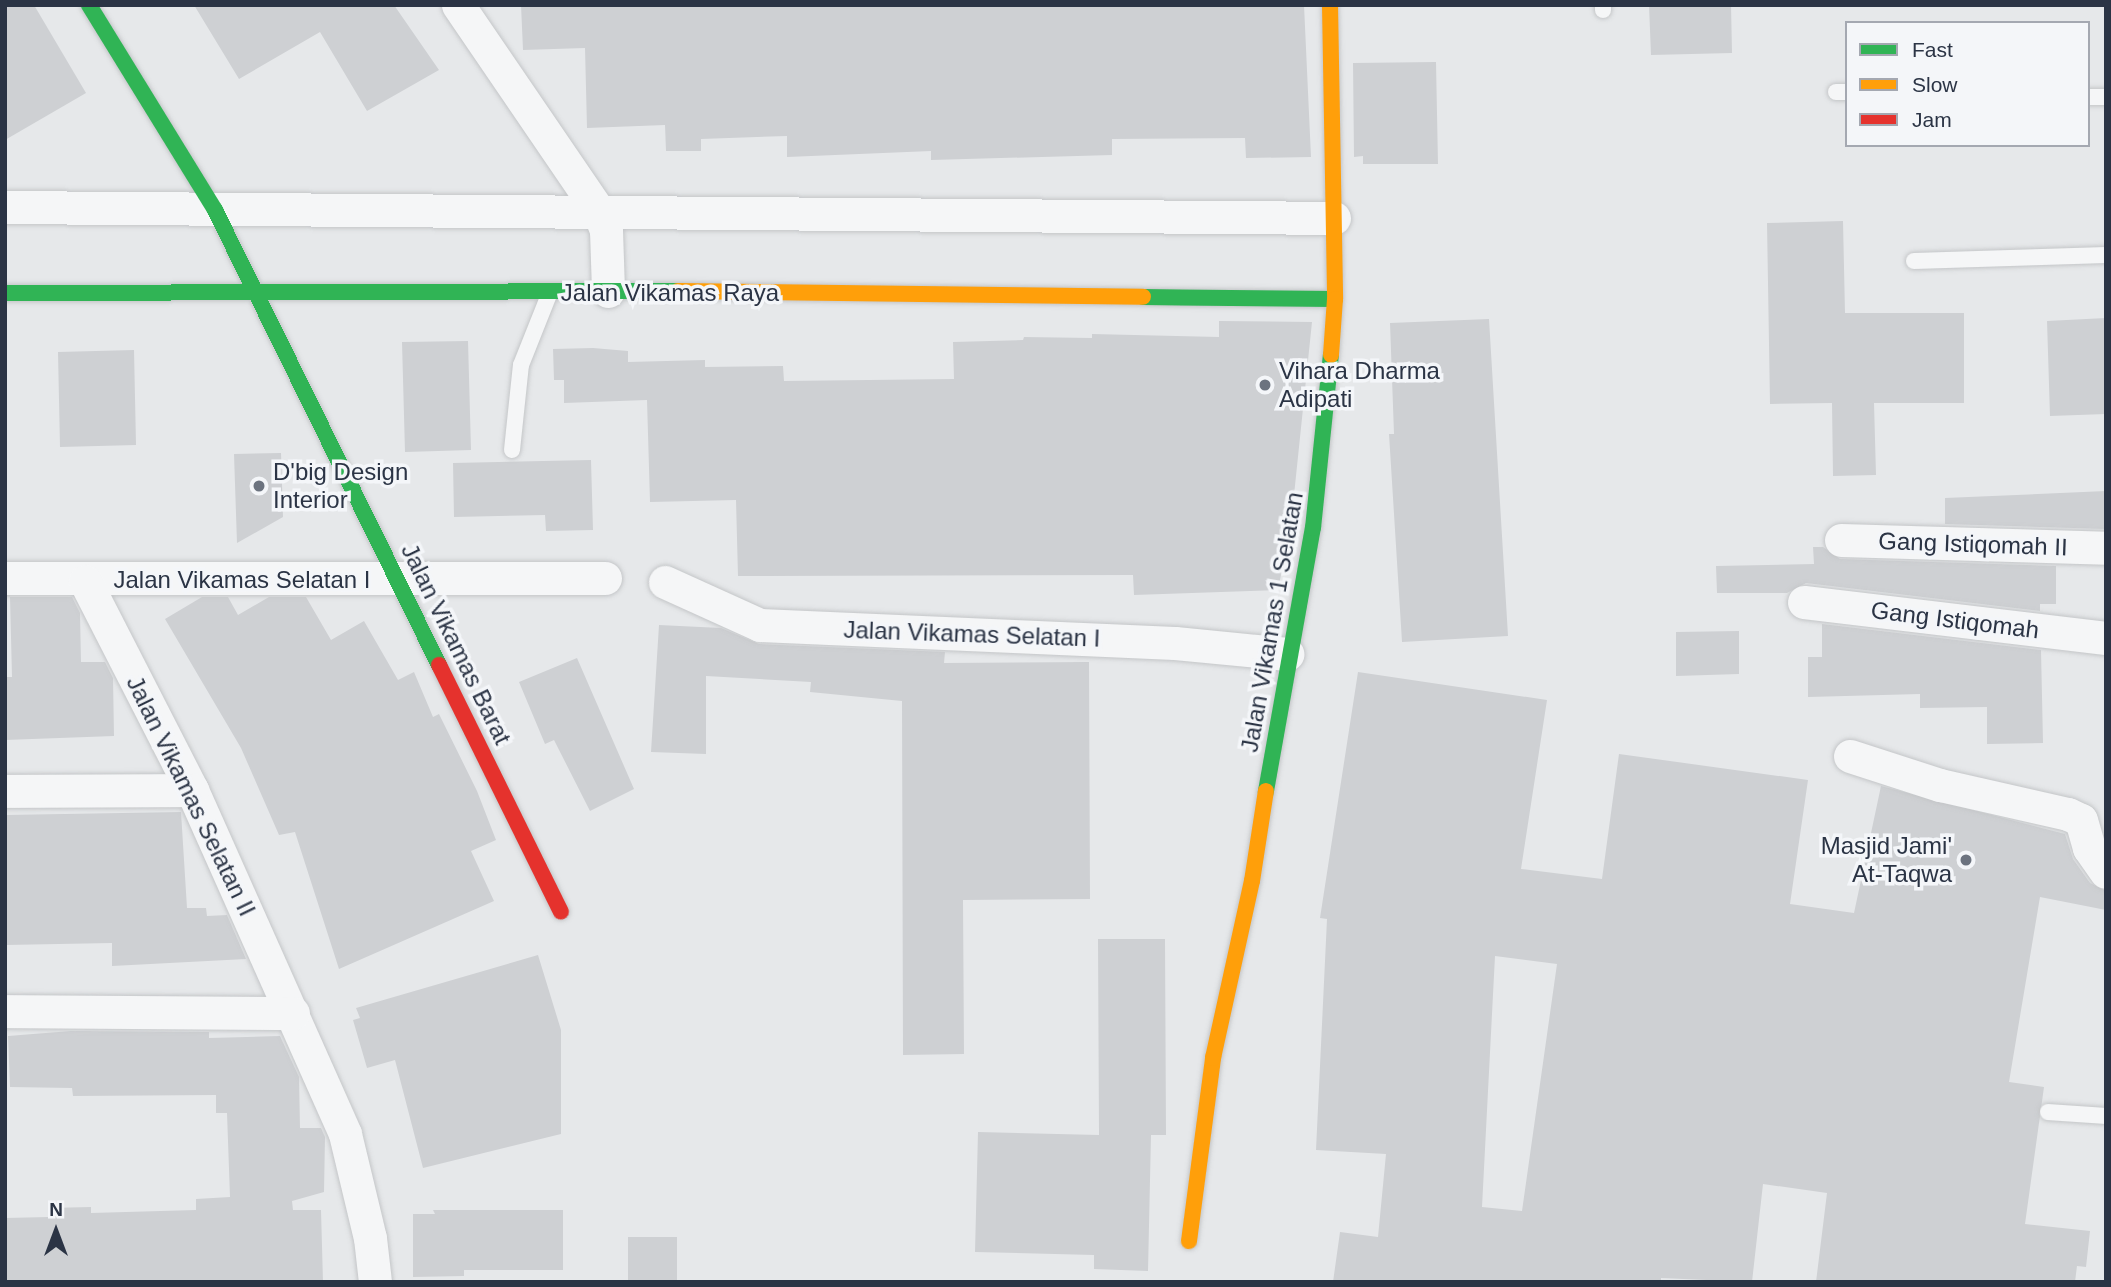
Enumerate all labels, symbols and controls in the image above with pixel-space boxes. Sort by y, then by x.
legend [1845,21,2090,147]
text: Fast [1912,38,1953,61]
text: Slow [1912,73,1958,96]
text: Jam [1912,108,1952,131]
street label: Jalan Vikamas Raya [561,279,779,307]
place label: Vihara Dharma Adipati [1279,357,1440,413]
marker: Vihara Dharma Adipati [1257,377,1273,393]
place label: D'big Design Interior [273,458,408,514]
marker: D'big Design Interior [251,478,267,494]
street label: Jalan Vikamas 1 Selatan [1235,490,1309,754]
street label: Gang Istiqomah II [1878,526,2068,562]
street label: Jalan Vikamas Barat [395,539,517,749]
street label: Jalan Vikamas Selatan I [113,566,371,594]
street label: Gang Istiqomah [1869,595,2041,645]
street label: Jalan Vikamas Selatan I [843,615,1101,653]
street label: Jalan Vikamas Selatan II [120,671,262,921]
place label: Masjid Jami' At-Taqwa [1821,832,1952,888]
marker: Masjid Jami' At-Taqwa [1958,852,1974,868]
north arrow [21,1196,91,1266]
text: N [49,1199,63,1220]

